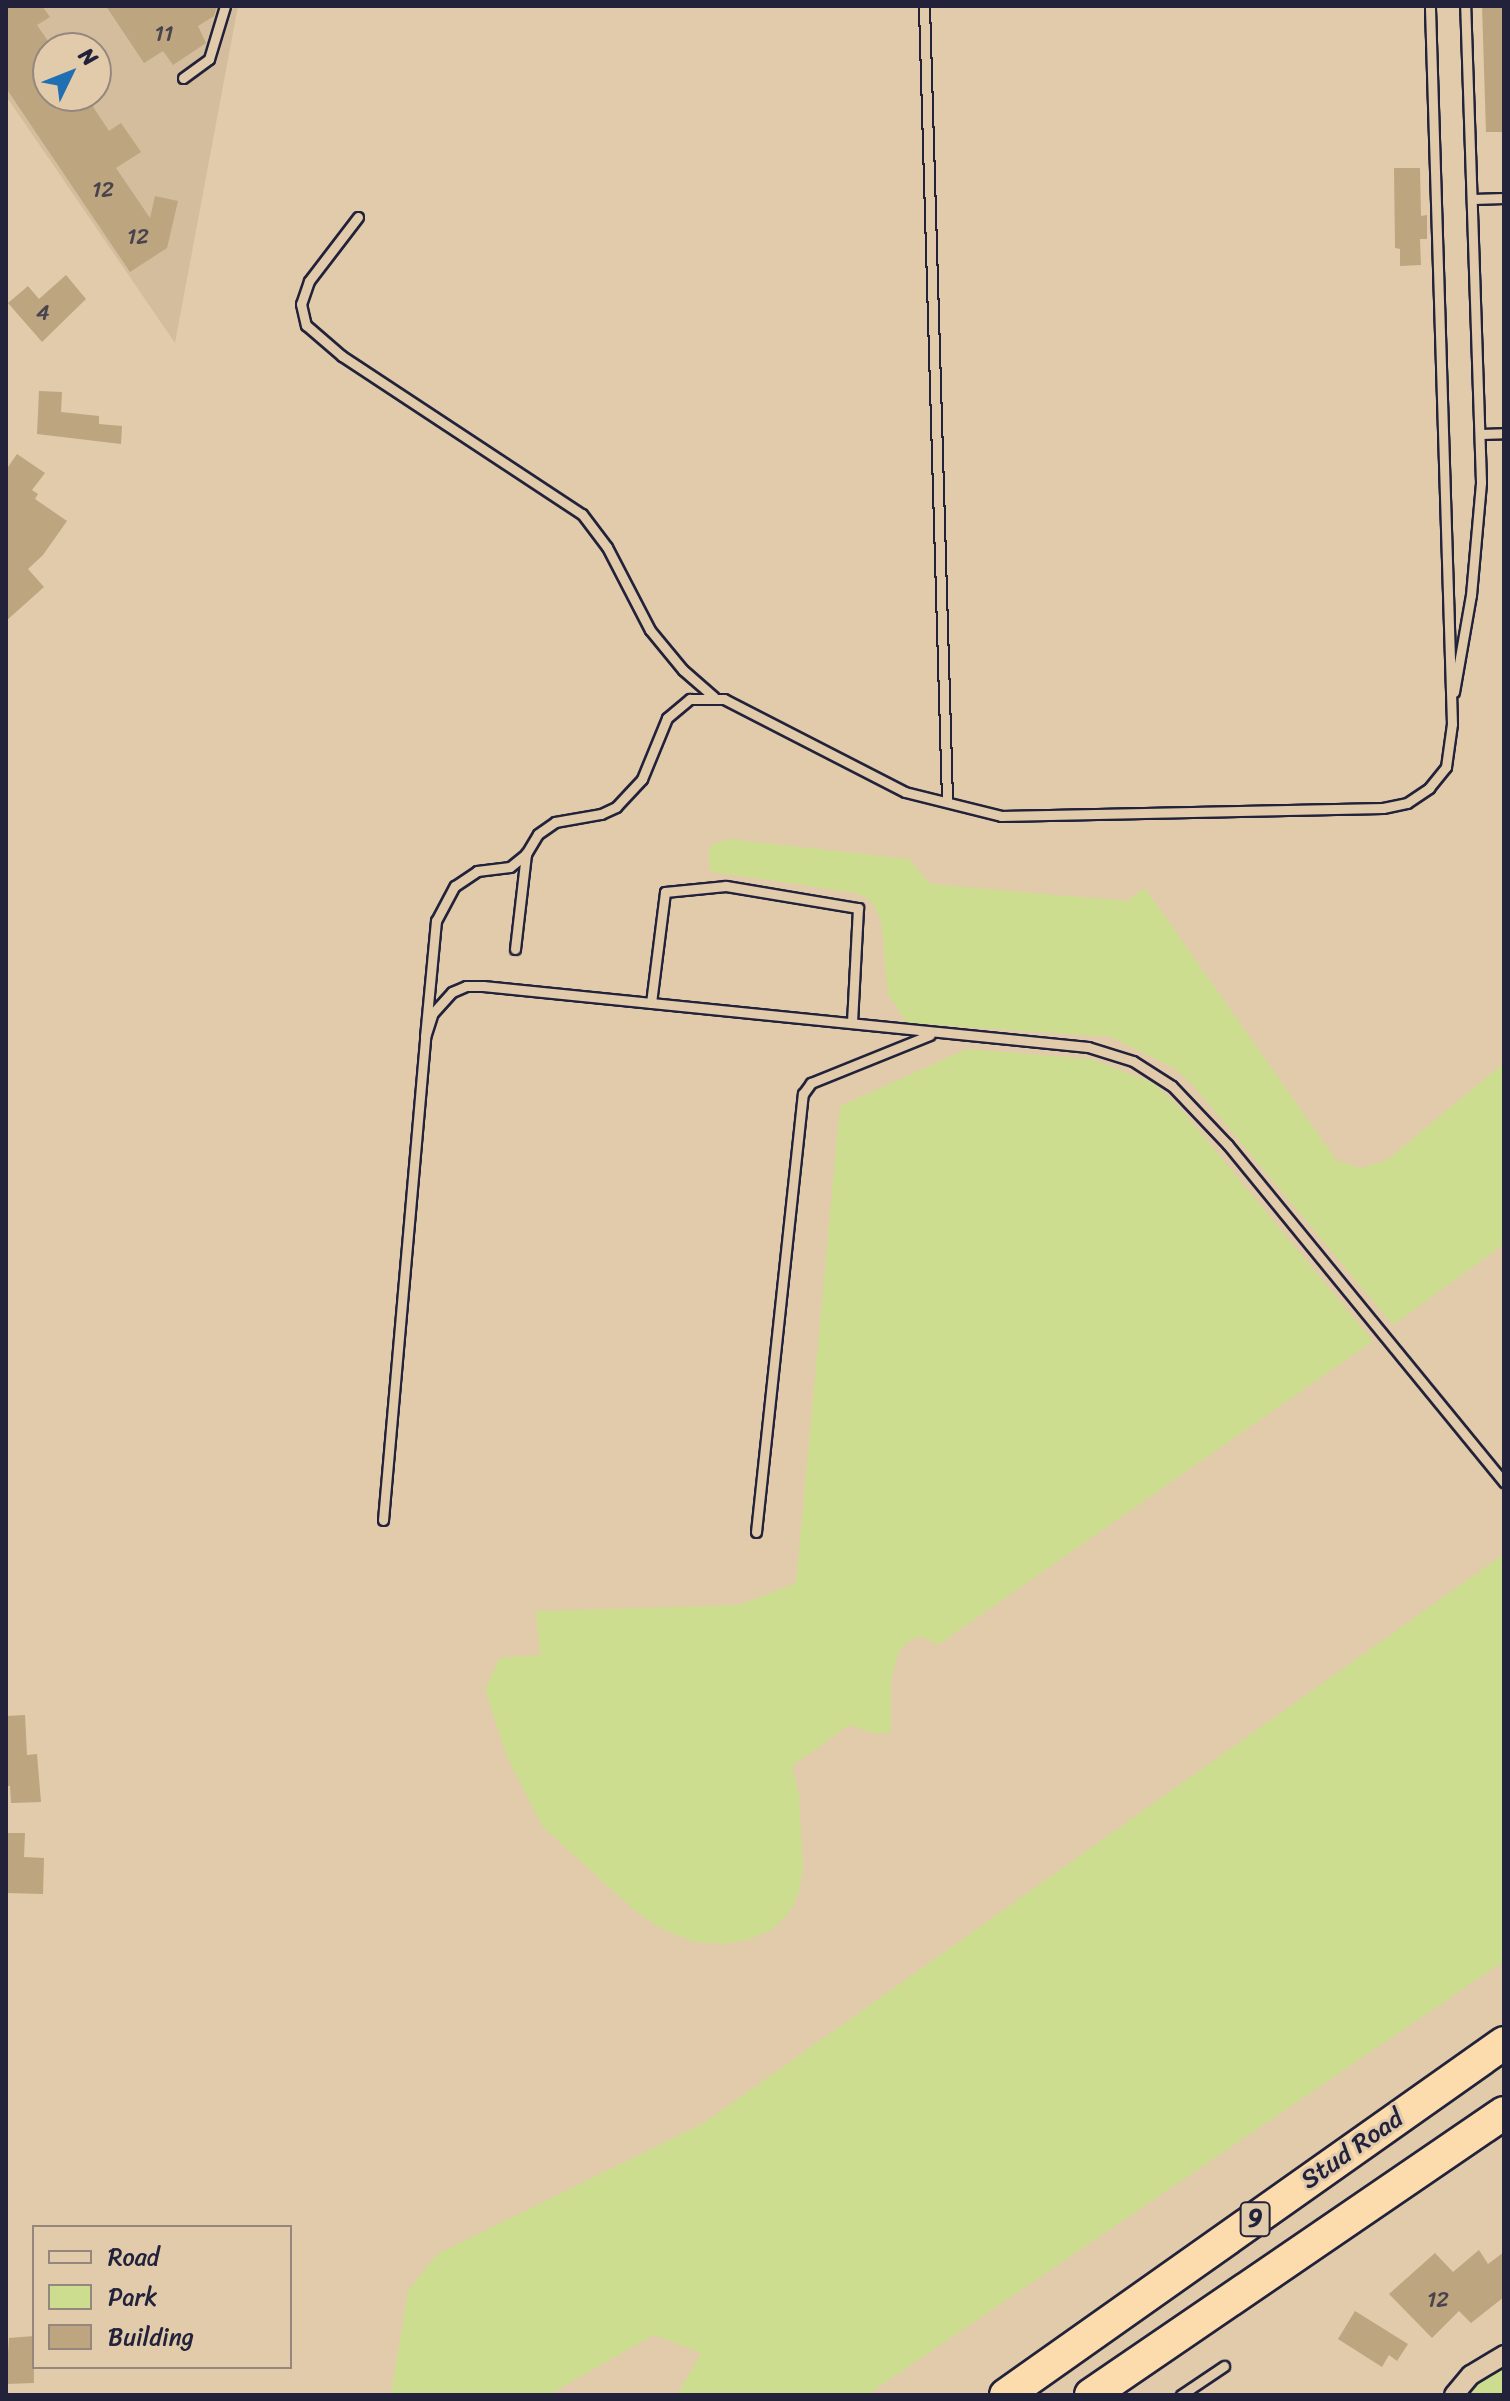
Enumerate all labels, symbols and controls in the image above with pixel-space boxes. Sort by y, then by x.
house number: 11 [155,21,173,47]
north arrow [32,32,112,112]
text: N [69,38,108,76]
house number: 12 [92,177,114,203]
house number: 12 [127,224,149,250]
house number: 4 [36,300,50,326]
street label: Stud Road [1295,2102,1409,2196]
road number: 9 [1239,2199,1271,2239]
legend [32,2225,292,2369]
text: Road [108,2236,159,2278]
text: Park [108,2276,157,2318]
house number: 12 [1427,2287,1449,2313]
text: Building [108,2316,194,2358]

